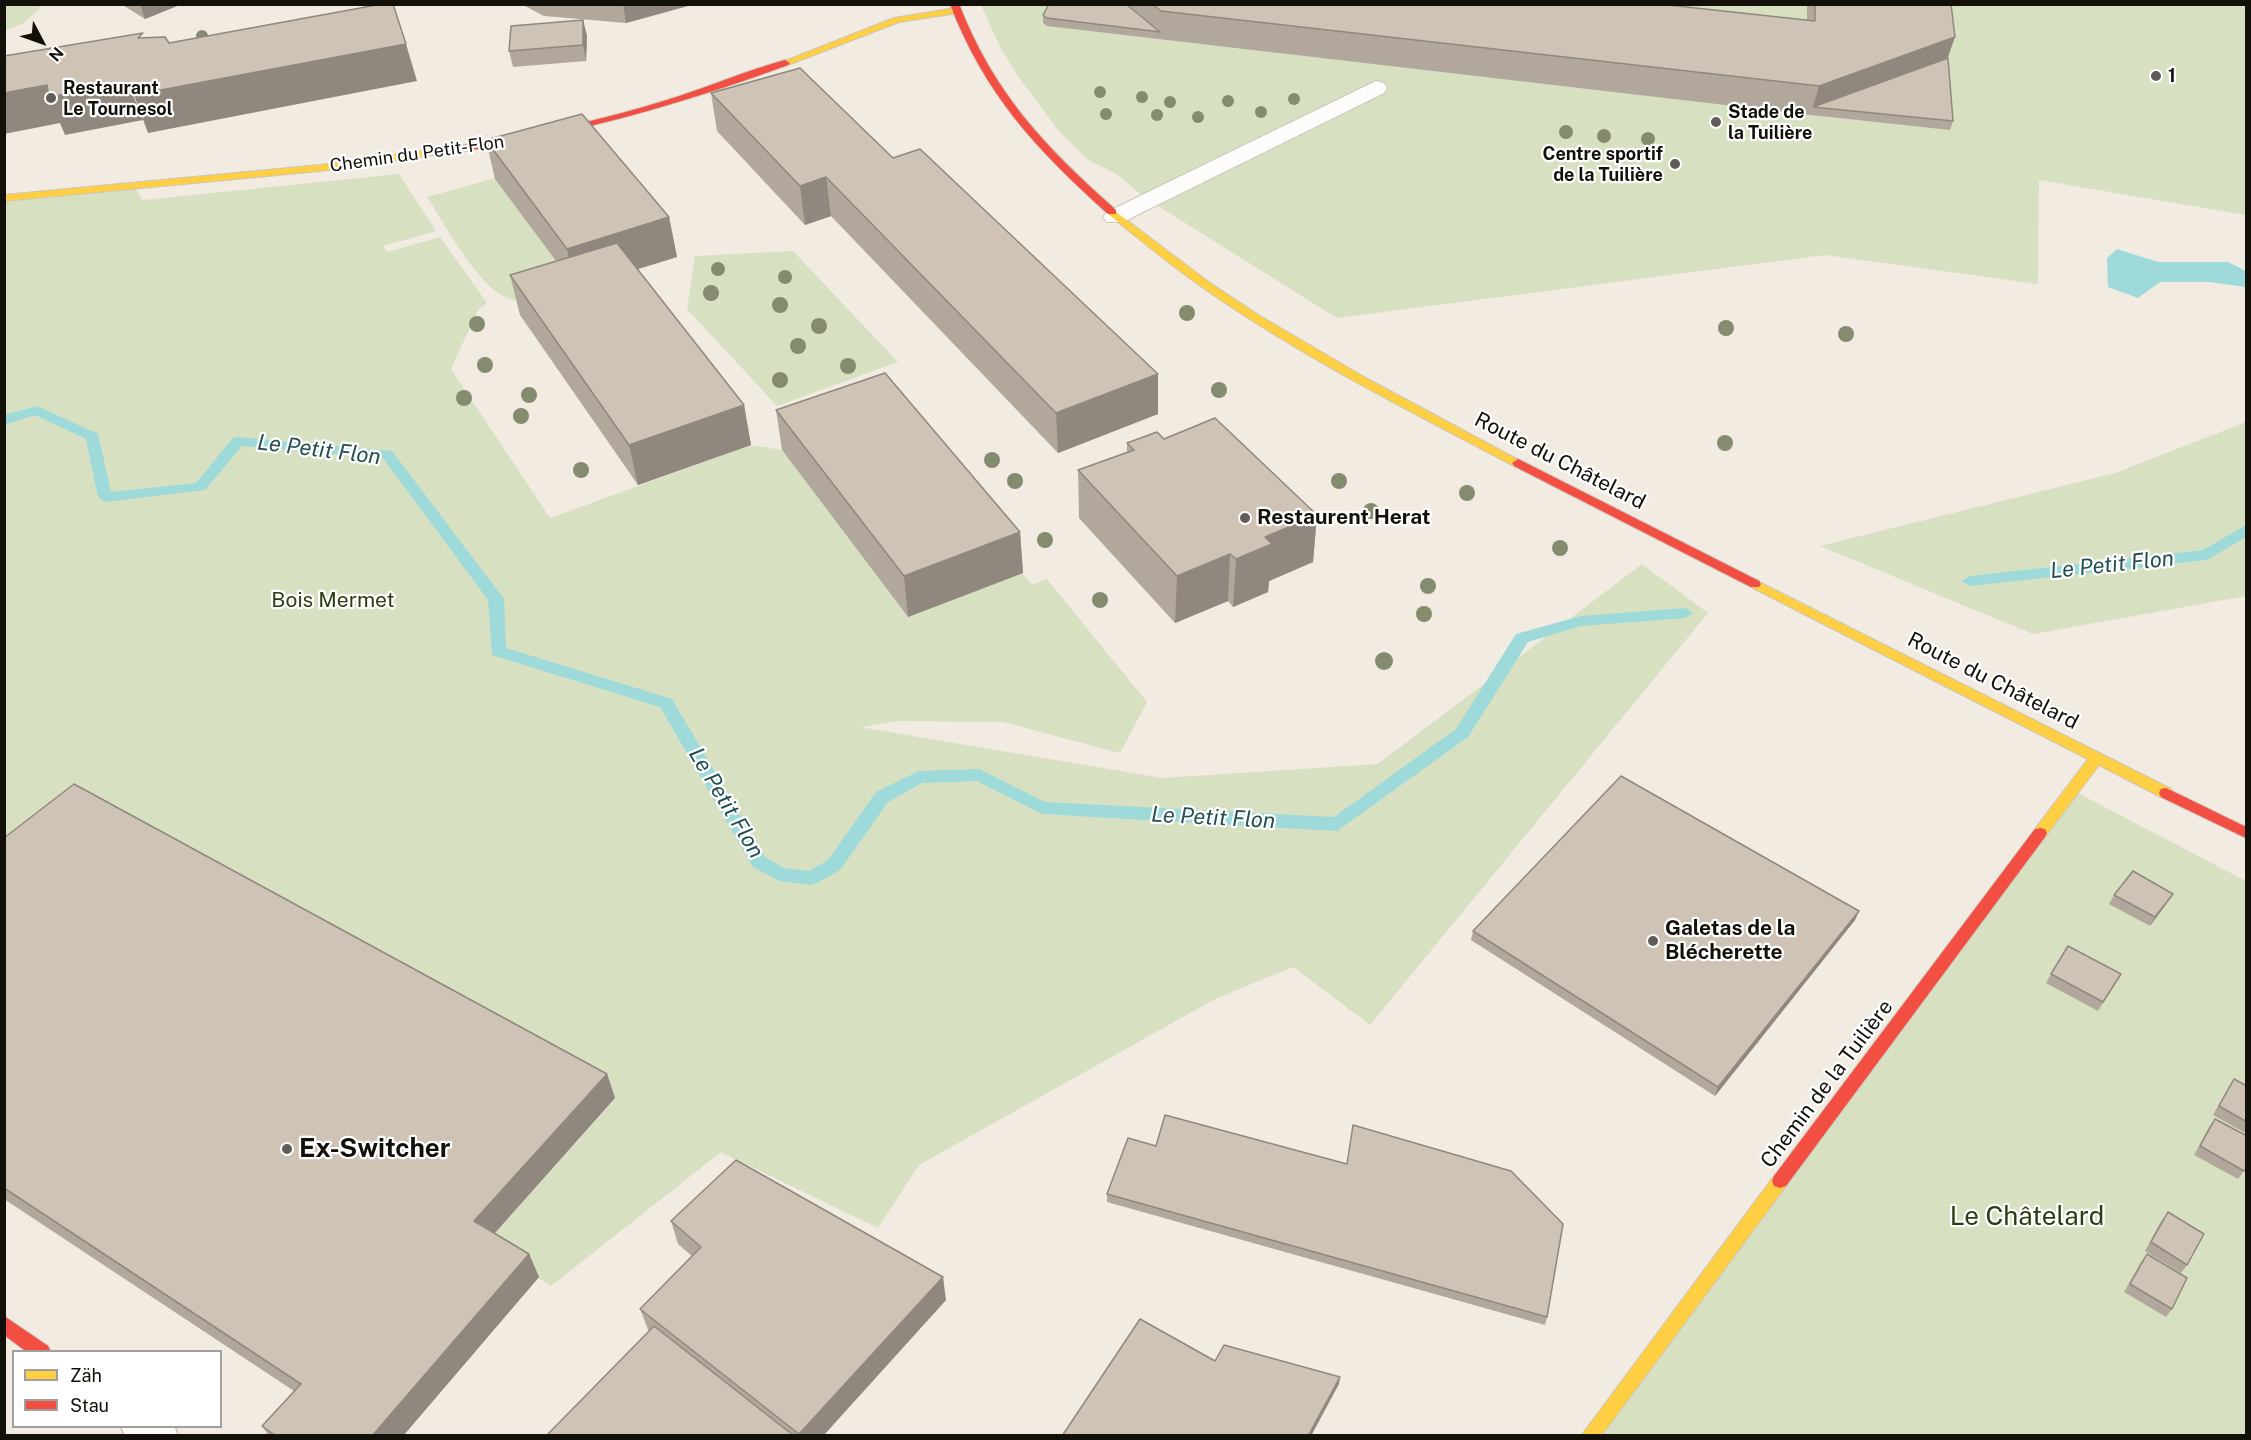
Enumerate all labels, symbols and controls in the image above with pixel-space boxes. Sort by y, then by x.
north arrow [12,12,72,72]
text: N [45,43,67,65]
place label: 1 [2168,65,2176,87]
marker: 1 [2149,69,2163,83]
place label: Restaurant Le Tournesol [63,77,173,119]
marker: Restaurant Le Tournesol [44,91,58,105]
place label: Stade de la Tuilière [1728,101,1812,144]
marker: Stade de la Tuilière [1709,115,1723,129]
street label: Chemin du Petit-Flon [329,131,505,177]
place label: Centre sportif de la Tuilière [1542,143,1663,186]
marker: Centre sportif de la Tuilière [1668,157,1682,171]
street label: Route du Châtelard [1470,407,1650,515]
water label: Le Petit Flon [256,429,382,471]
place label: Restaurent Herat [1257,505,1430,531]
marker: Restaurent Herat [1238,511,1252,525]
water label: Le Petit Flon [2049,545,2175,585]
park label: Bois Mermet [271,588,395,614]
street label: Route du Châtelard [1903,627,2083,735]
water label: Le Petit Flon [683,743,769,863]
water label: Le Petit Flon [1150,802,1276,834]
place label: Galetas de la Blécherette [1665,916,1796,966]
marker: Galetas de la Blécherette [1646,934,1660,948]
street label: Chemin de la Tuilière [1756,995,1898,1173]
place label: Ex-Switcher [299,1133,451,1165]
marker: Ex-Switcher [280,1142,294,1156]
park label: Le Châtelard [1950,1201,2104,1233]
legend [12,1350,222,1428]
text: Zäh [70,1365,102,1386]
text: Stau [70,1395,109,1416]

